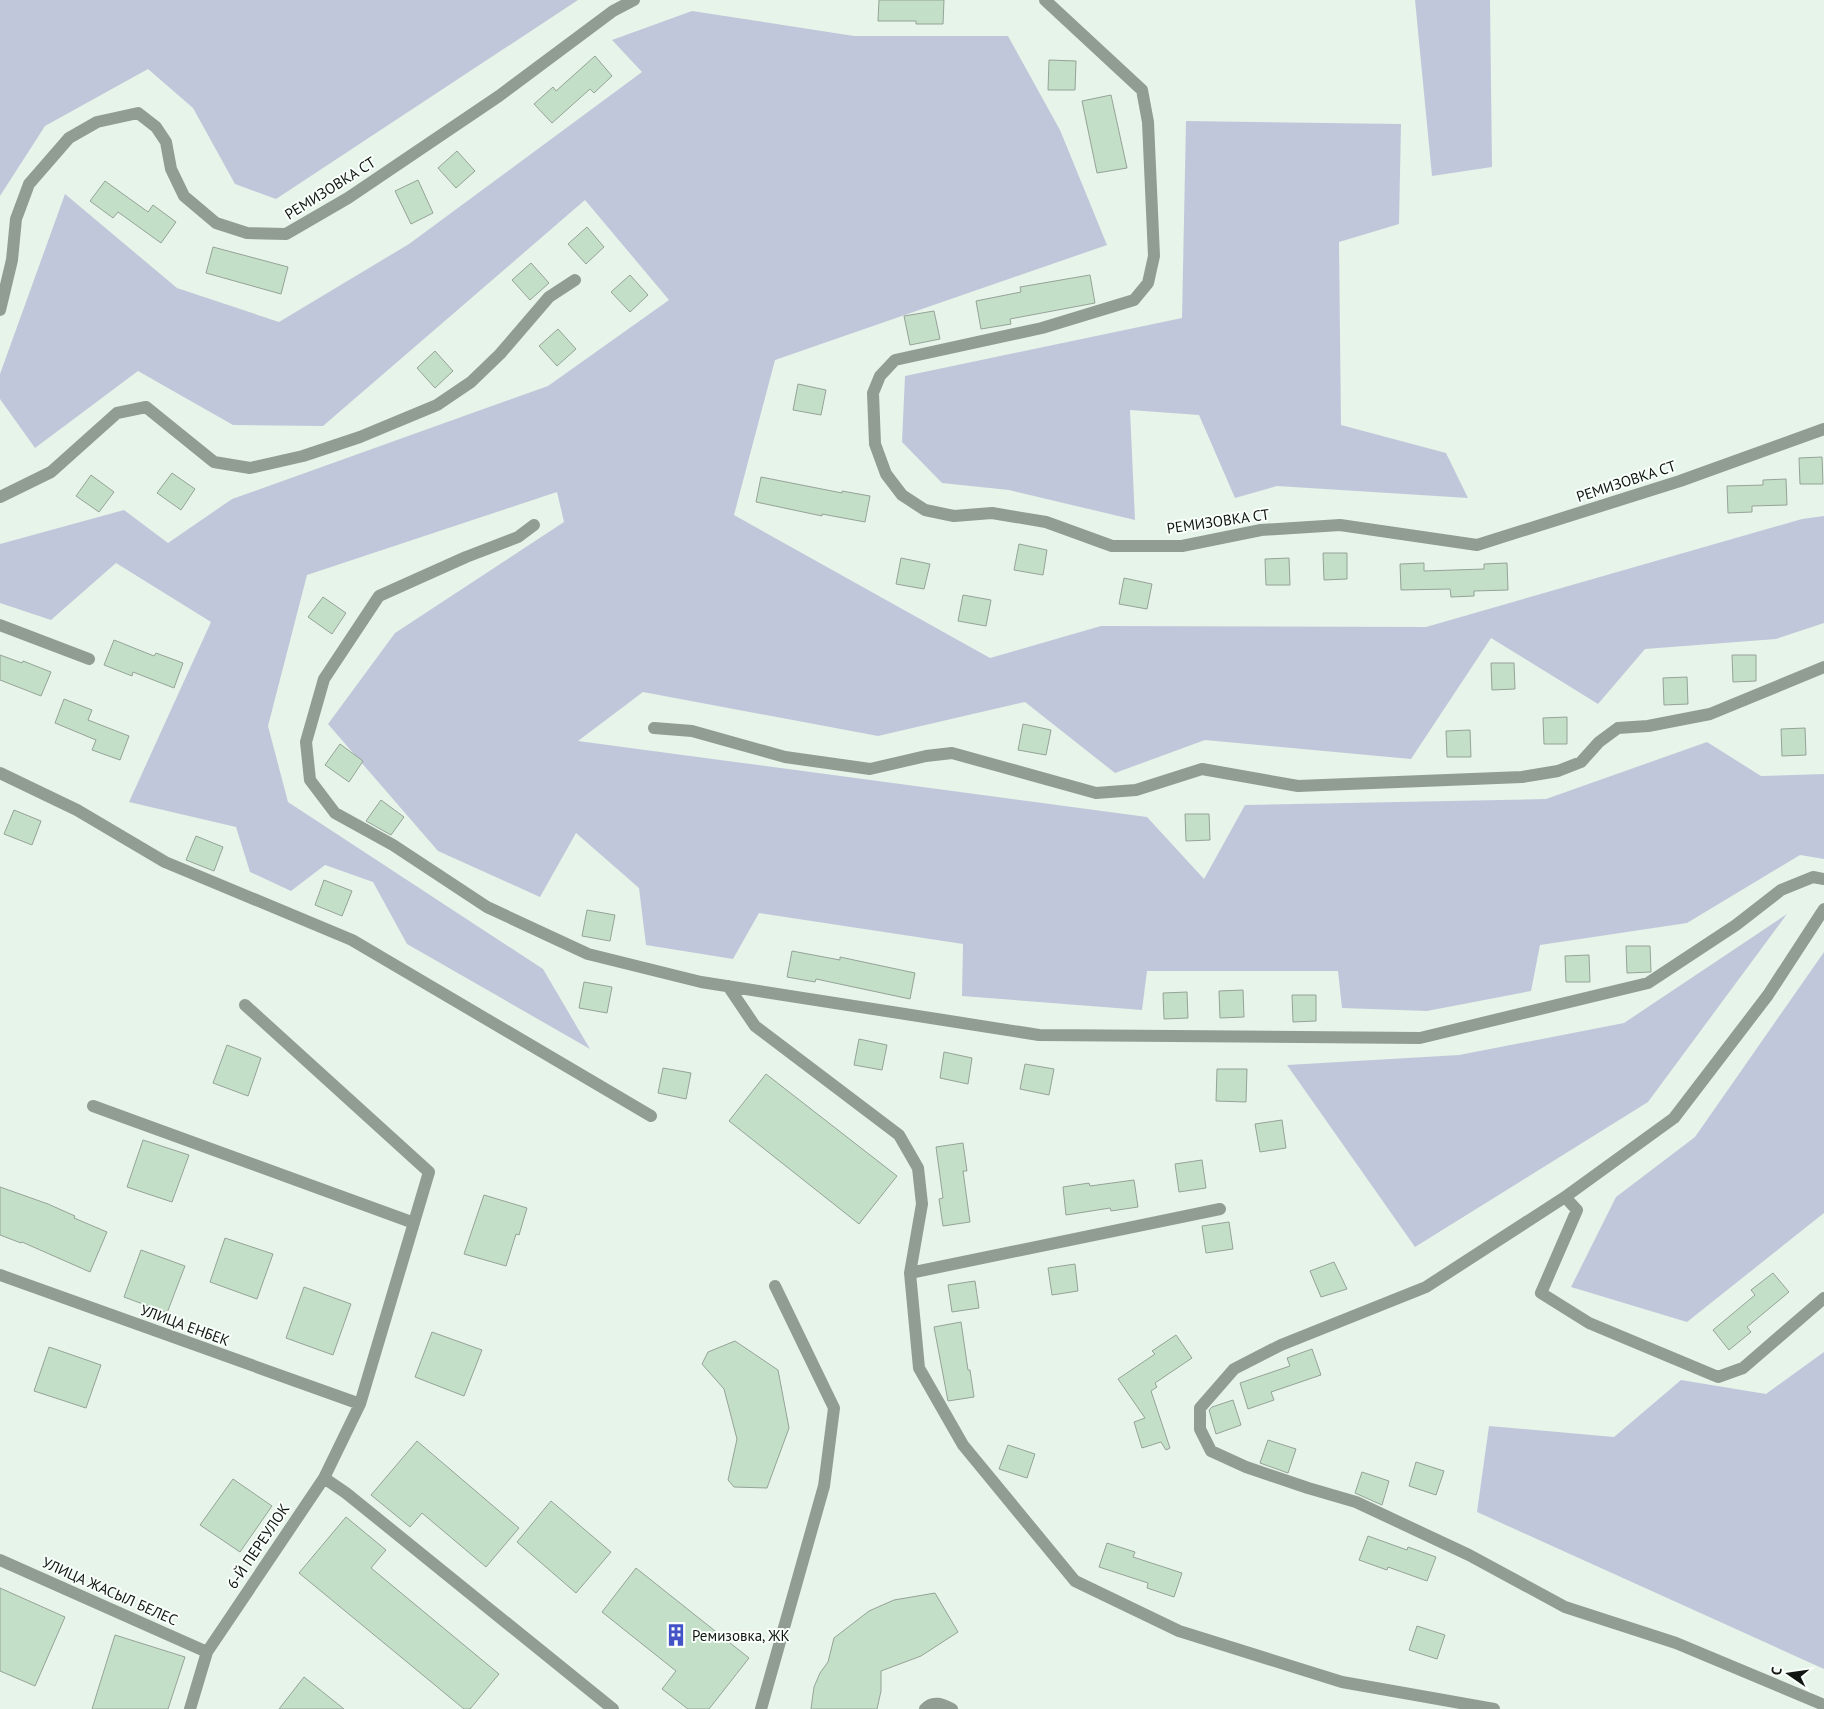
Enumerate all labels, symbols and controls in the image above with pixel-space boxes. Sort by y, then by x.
street label: РЕМИЗОВКА СТ [281,152,380,224]
street label: РЕМИЗОВКА СТ [1574,456,1679,506]
street label: РЕМИЗОВКА СТ [1165,504,1271,538]
street label: УЛИЦА ЕНБЕК [138,1300,232,1350]
street label: 6-Й ПЕРЕУЛОК [223,1500,293,1592]
street label: УЛИЦА ЖАСЫЛ БЕЛЕС [39,1553,181,1629]
building icon: Ремизовка, ЖК [663,1622,689,1648]
place label: Ремизовка, ЖК [692,1626,790,1645]
north arrow [1764,1649,1814,1699]
text: С [1767,1665,1786,1677]

